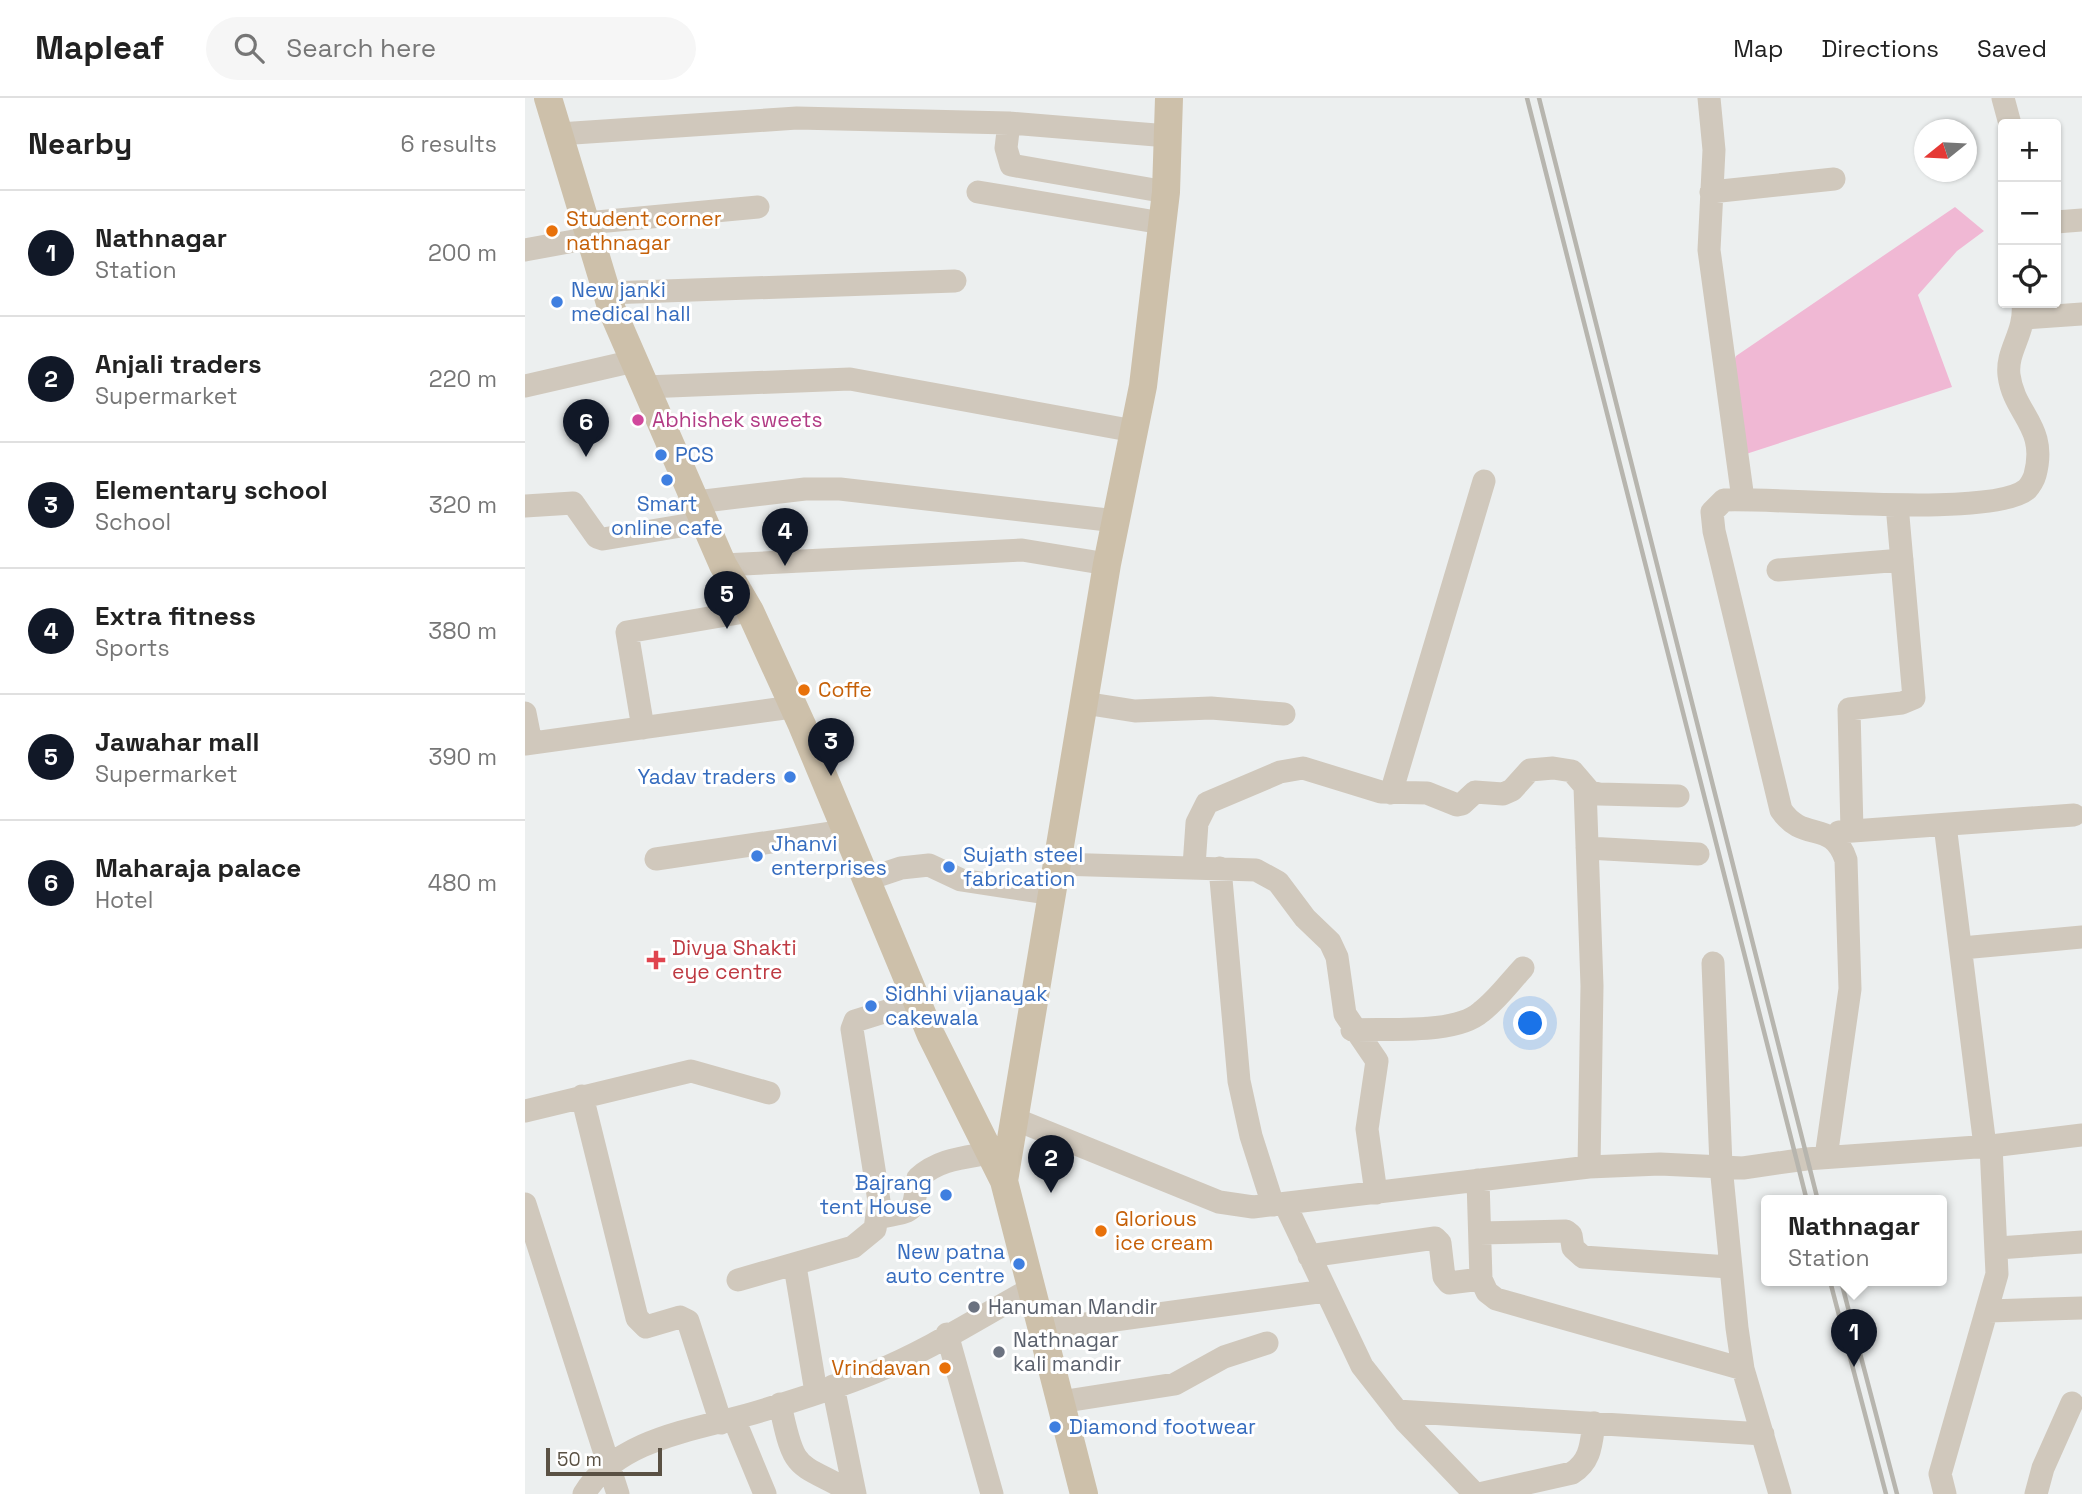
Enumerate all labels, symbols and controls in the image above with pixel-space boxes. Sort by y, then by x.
search box [206,17,696,80]
text: Mapleaf [35,27,164,69]
icon: search [230,29,268,67]
text: Search here [286,31,436,65]
text: Map [1733,33,1783,64]
text: Directions [1821,33,1939,64]
text: Saved [1977,33,2047,64]
north arrow [1914,119,1977,182]
map controls [1998,119,2061,308]
button: + [1998,119,2061,182]
text: Nearby [28,124,132,163]
text: 6 results [401,129,497,159]
button: − [1998,182,2061,245]
place label: Student corner nathnagar [566,205,722,256]
text: Nathnagar [95,221,227,255]
marker: Student corner nathnagar [544,223,560,239]
text: 1 [46,238,56,268]
text: 200 m [428,238,497,268]
button: locate [1998,245,2061,308]
text: Station [95,255,177,285]
place label: New janki medical hall [571,276,691,327]
marker: New janki medical hall [549,294,565,310]
text: Anjali traders [95,347,262,381]
text: 2 [44,364,58,394]
text: 220 m [429,364,497,394]
text: Supermarket [95,381,237,411]
pin: 6 [563,399,609,457]
place label: Abhishek sweets [652,406,823,433]
marker: Abhishek sweets [630,412,646,428]
place label: PCS [675,441,714,468]
marker: PCS [653,447,669,463]
marker: Smart online cafe [659,472,675,488]
text: Elementary school [95,473,328,507]
text: 3 [44,490,58,520]
text: 320 m [429,490,497,520]
place label: Smart online cafe [611,490,723,541]
text: School [95,507,171,537]
pin: 4 [762,508,808,566]
pin: 5 [704,571,750,629]
text: Extra fitness [95,599,256,633]
text: 4 [44,616,58,646]
text: 380 m [428,616,497,646]
text: Sports [95,633,170,663]
place label: Coffe [818,676,872,703]
marker: Coffe [796,682,812,698]
pin: 3 [808,718,854,776]
text: Jawahar mall [95,725,259,759]
text: 5 [44,742,58,772]
text: 390 m [429,742,497,772]
text: Supermarket [95,759,237,789]
place label: Yadav traders [638,763,776,790]
marker: Yadav traders [782,769,798,785]
place label: Jhanvi enterprises [771,830,887,881]
place label: Sujath steel fabrication [963,841,1083,892]
marker: Jhanvi enterprises [749,848,765,864]
text: Maharaja palace [95,851,301,885]
marker: Sujath steel fabrication [941,859,957,875]
text: 6 [44,868,58,898]
text: 480 m [428,868,497,898]
text: Hotel [95,885,153,915]
place label: Divya Shakti eye centre [672,934,797,985]
marker: Divya Shakti eye centre [646,950,666,970]
place label: Sidhhi vijanayak cakewala [885,980,1047,1031]
marker: Sidhhi vijanayak cakewala [863,998,879,1014]
your location [1513,1006,1547,1040]
pin: 2 [1028,1135,1074,1193]
place label: Bajrang tent House [820,1169,932,1220]
marker: Bajrang tent House [938,1187,954,1203]
popup [1761,1195,1947,1286]
place label: Glorious ice cream [1115,1205,1213,1256]
text: Nathnagar [1788,1209,1920,1243]
marker: Glorious ice cream [1093,1223,1109,1239]
place label: New patna auto centre [885,1238,1005,1289]
text: Station [1788,1243,1870,1273]
marker: New patna auto centre [1011,1256,1027,1272]
place label: Hanuman Mandir [988,1293,1158,1320]
marker: Hanuman Mandir [966,1299,982,1315]
pin: 1 [1831,1309,1877,1367]
place label: Nathnagar kali mandir [1013,1326,1121,1377]
marker: Nathnagar kali mandir [991,1344,1007,1360]
place label: Vrindavan [831,1354,931,1381]
marker: Vrindavan [937,1360,953,1376]
place label: Diamond footwear [1069,1413,1256,1440]
marker: Diamond footwear [1047,1419,1063,1435]
scale bar [546,1445,661,1477]
text: 50 m [557,1447,602,1472]

